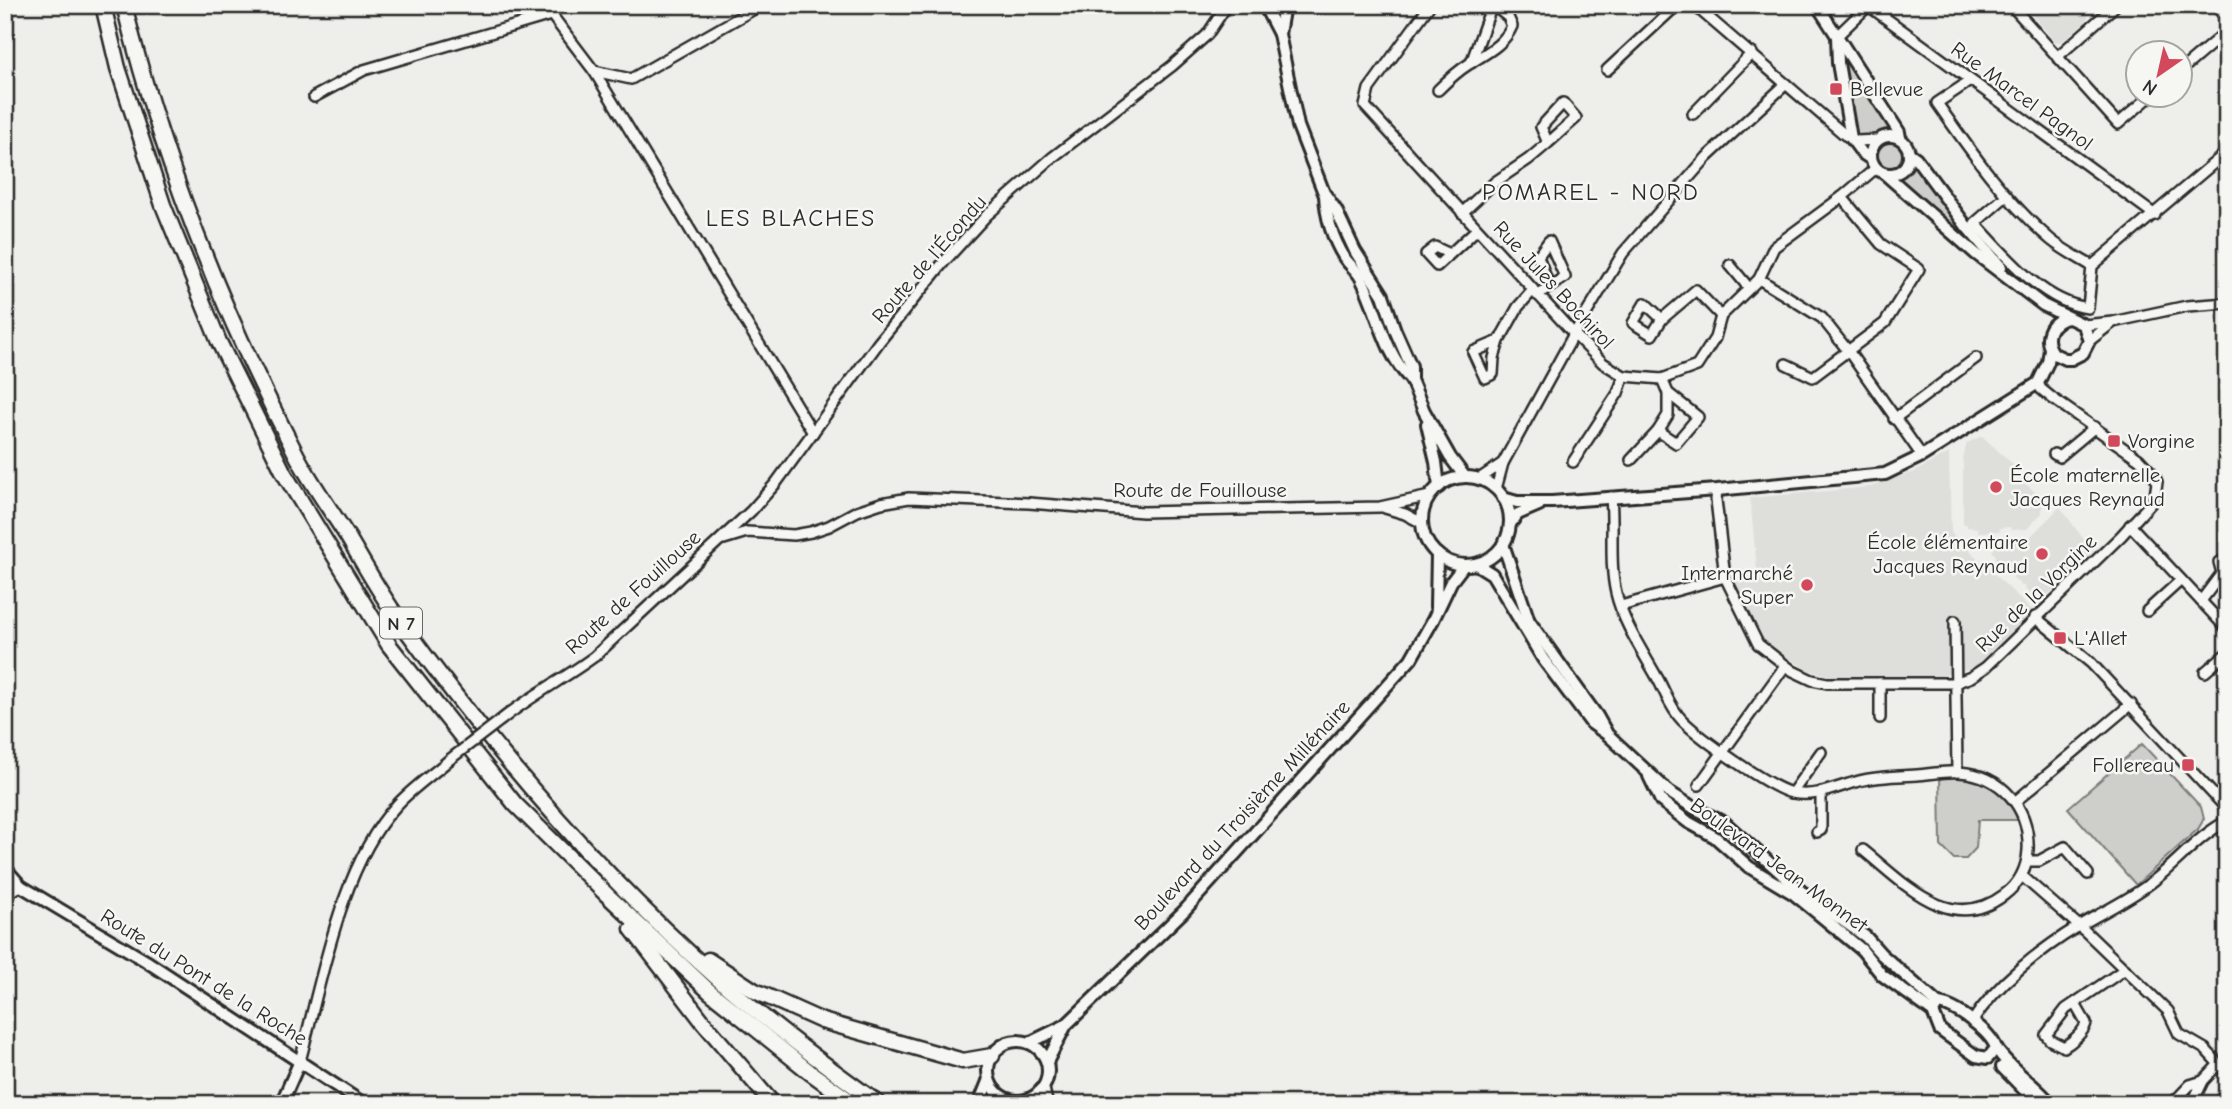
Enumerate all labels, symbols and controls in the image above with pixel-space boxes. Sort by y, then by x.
street label: Rue Marcel Pagnol [1946,37,2098,155]
north arrow [2124,38,2194,108]
text: N [2139,75,2161,100]
place label: Bellevue [1850,77,1923,101]
marker: Bellevue [1828,81,1844,97]
district label: POMAREL - NORD [1482,178,1700,206]
street label: Route de l'Écondu [867,190,991,328]
district label: LES BLACHES [706,204,876,232]
street label: Rue Jules Bochirol [1489,216,1619,354]
place label: Vorgine [2128,429,2195,453]
marker: Vorgine [2106,433,2122,449]
place label: École maternelle Jacques Reynaud [2010,463,2165,511]
street label: Route de Fouillouse [1113,478,1287,502]
marker: École maternelle Jacques Reynaud [1988,479,2004,495]
street label: Route de Fouillouse [561,525,705,659]
street label: Rue de la Vorgine [1971,529,2101,657]
place label: École élémentaire Jacques Reynaud [1867,530,2028,578]
marker: École élémentaire Jacques Reynaud [2034,546,2050,562]
place label: Intermarché Super [1681,561,1794,609]
marker: Intermarché Super [1799,577,1815,593]
road number: N 7 [380,608,422,638]
place label: L'Allet [2074,626,2128,650]
marker: L'Allet [2052,630,2068,646]
street label: Boulevard du Troisième Millénaire [1129,695,1355,935]
place label: Follereau [2092,753,2174,777]
marker: Follereau [2180,757,2196,773]
street label: Boulevard Jean Monnet [1686,793,1873,938]
street label: Route du Pont de la Roche [96,904,312,1050]

